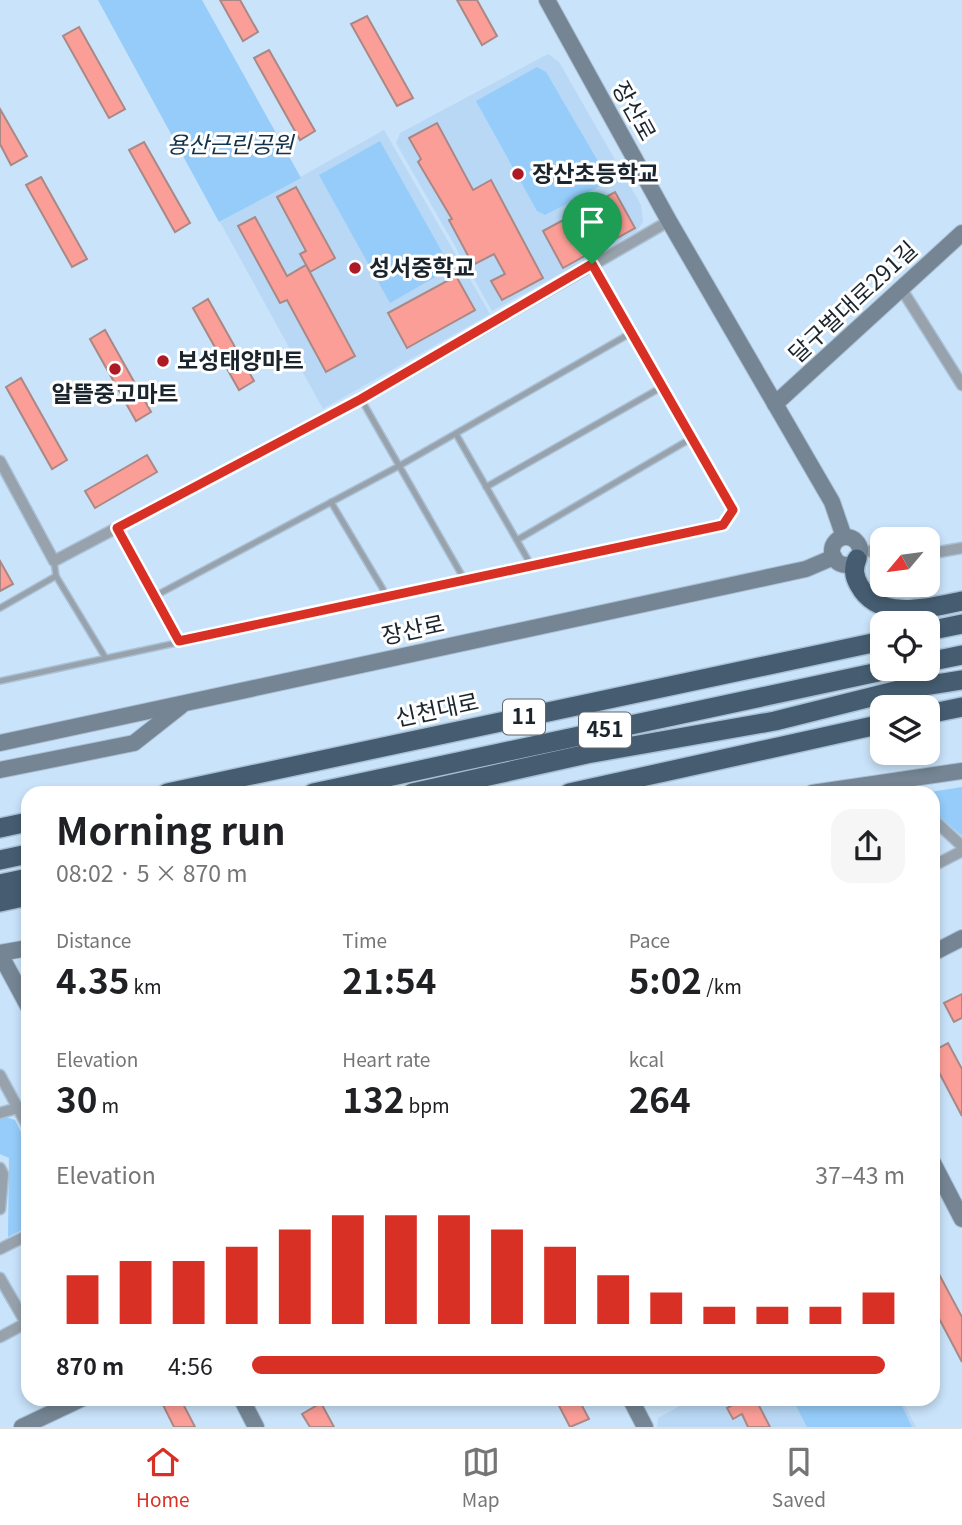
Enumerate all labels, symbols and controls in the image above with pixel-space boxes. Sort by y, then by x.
street label: 장산로 [605,74,666,146]
park label: 용산근린공원 [167,126,295,160]
place label: 장산초등학교 [532,155,659,189]
marker: 장산초등학교 [510,166,526,182]
pin [562,192,622,264]
icon: arrive [573,203,611,241]
street label: 달구벌대로291길 [780,232,924,369]
place label: 성서중학교 [369,249,475,283]
marker: 성서중학교 [347,260,363,276]
place label: 보성태양마트 [177,342,304,376]
marker: 보성태양마트 [155,353,171,369]
marker: 알뜰중고마트 [107,361,123,377]
place label: 알뜰중고마트 [52,375,178,409]
north arrow [870,527,940,597]
map controls [870,527,940,765]
street label: 장산로 [378,605,447,651]
button: locate [870,611,940,681]
street label: 신천대로 [392,683,482,733]
button: layers [870,695,940,765]
road number: 11 [503,700,545,734]
road number: 451 [579,712,631,748]
text: Morning run [56,801,286,856]
button: share [831,809,905,883]
text: 08:02 · 5 × 870 m [56,855,247,889]
text: Distance [56,926,131,953]
text: Time [342,926,387,953]
text: Pace [629,926,670,953]
text: 4.35 [56,953,129,1004]
text: 21:54 [342,953,436,1004]
text: 5:02 [629,953,702,1004]
text: km [129,972,162,999]
text: /km [702,972,742,999]
text: Elevation [56,1045,138,1072]
text: Heart rate [342,1045,430,1072]
text: kcal [629,1045,664,1072]
text: 30 [56,1072,97,1123]
text: 132 [342,1072,404,1123]
text: 264 [629,1072,691,1123]
text: m [97,1091,119,1118]
text: bpm [404,1091,450,1118]
text: Elevation [56,1157,156,1191]
text: 37–43 m [815,1157,905,1191]
text: 870 m [56,1348,124,1382]
text: 4:56 [168,1348,213,1382]
tab: Home [136,1443,190,1512]
tab: Map [462,1443,500,1512]
tab: Saved [772,1443,826,1512]

